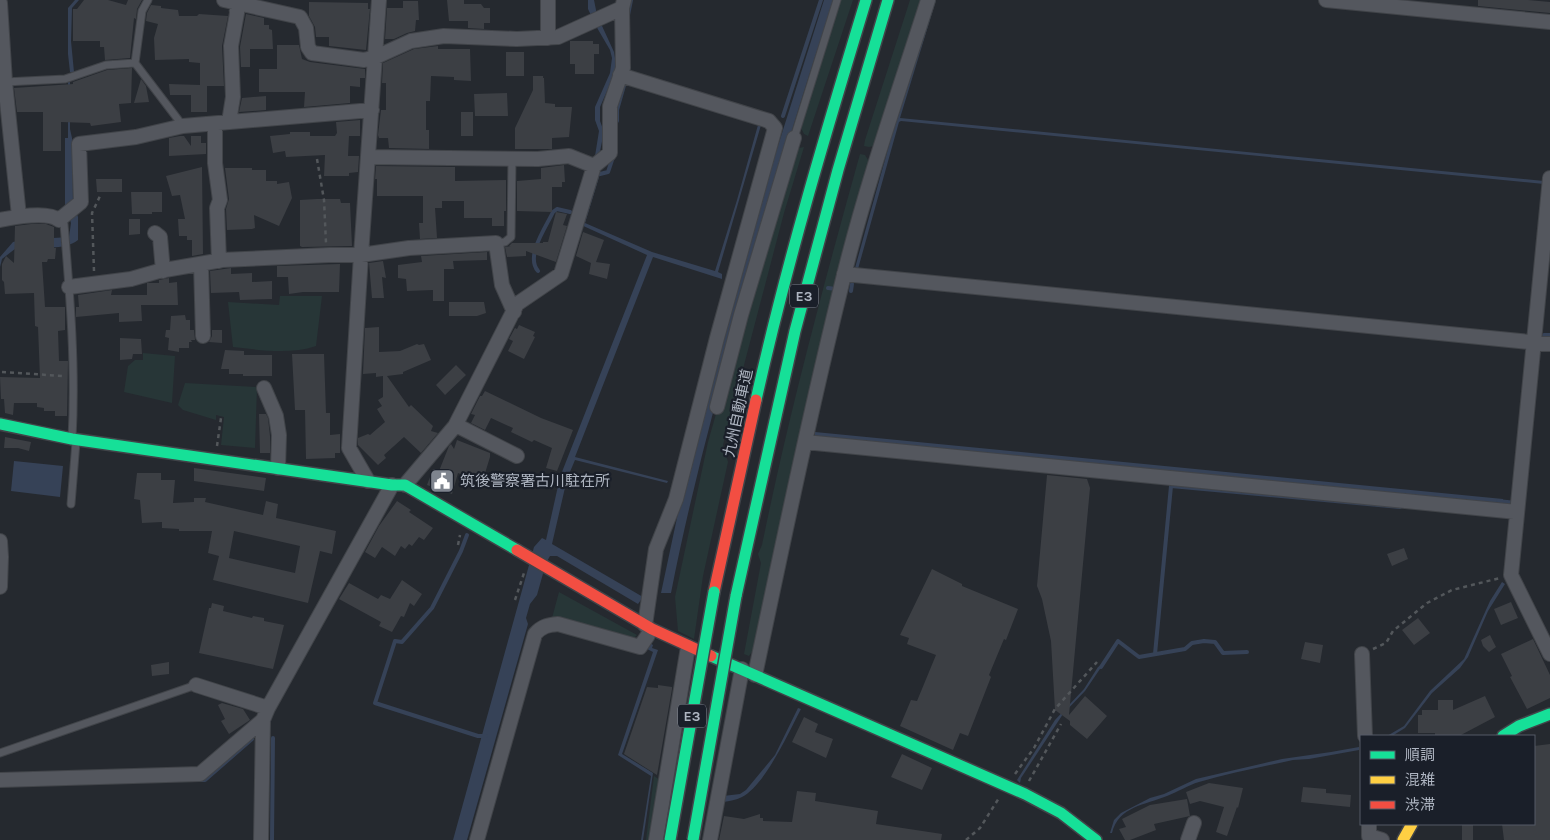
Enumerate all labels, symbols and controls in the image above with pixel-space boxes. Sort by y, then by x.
road number: E3 [790,284,818,308]
street label: 九州自動車道 [720,367,756,459]
public building icon: 筑後警察署古川駐在所 [429,468,455,494]
place label: 筑後警察署古川駐在所 [460,472,610,490]
road number: E3 [678,704,706,728]
legend [1360,735,1535,825]
text: 順調 [1405,746,1435,764]
text: 混雑 [1405,771,1435,789]
text: 渋滞 [1405,796,1435,814]

